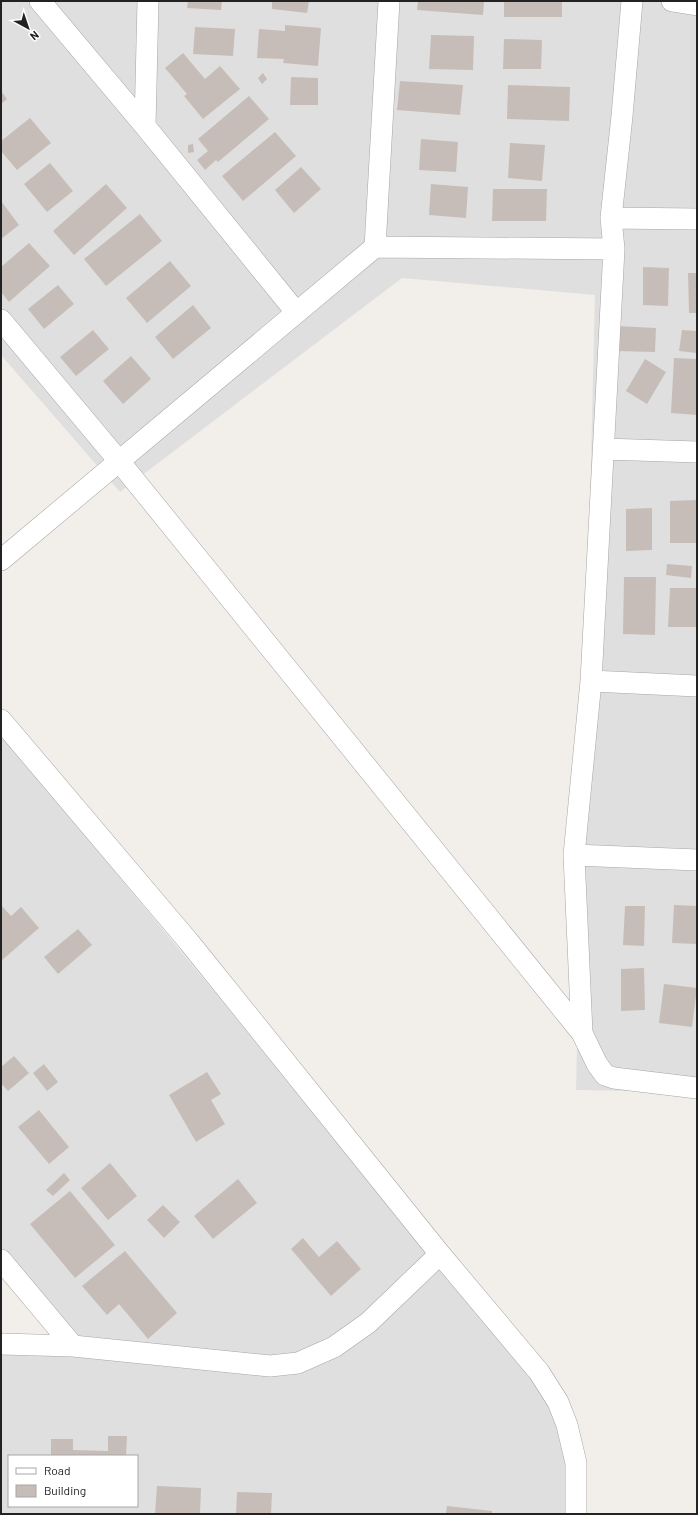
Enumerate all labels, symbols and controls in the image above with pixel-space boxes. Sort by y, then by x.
north arrow [8,8,48,48]
text: N [28,29,42,43]
legend [8,1455,138,1507]
text: Road [44,1463,71,1477]
text: Building [44,1483,86,1497]

